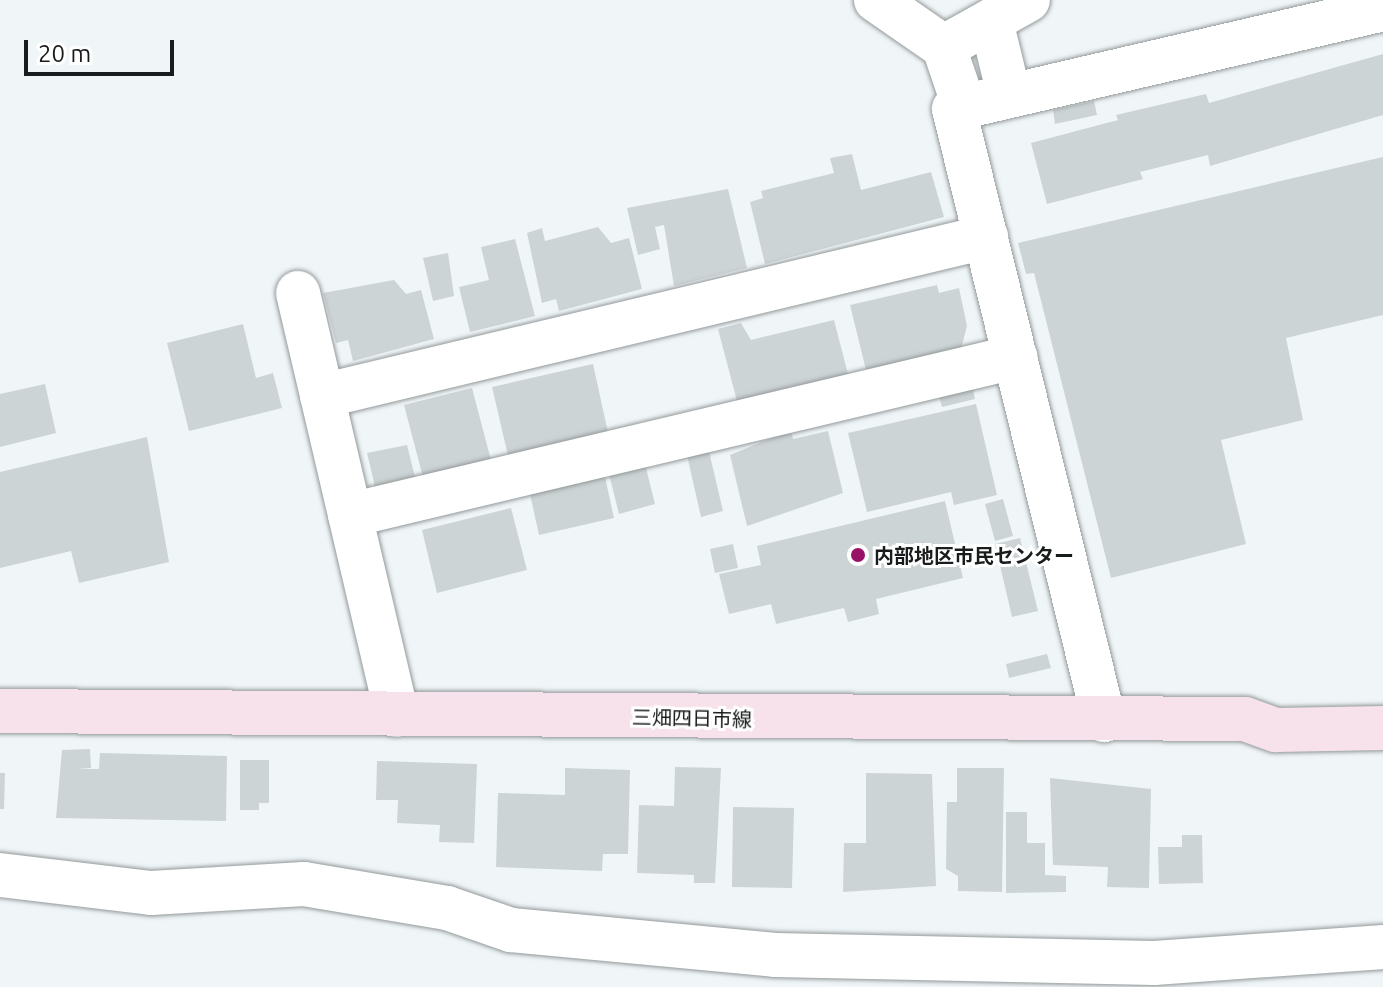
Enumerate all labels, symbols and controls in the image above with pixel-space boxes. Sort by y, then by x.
scale bar [28,24,178,74]
text: 20 m [38,40,91,67]
place label: 内部地区市民センター [874,543,1074,567]
marker: 内部地区市民センター [849,546,867,564]
street label: 三畑四日市線 [632,705,752,731]

